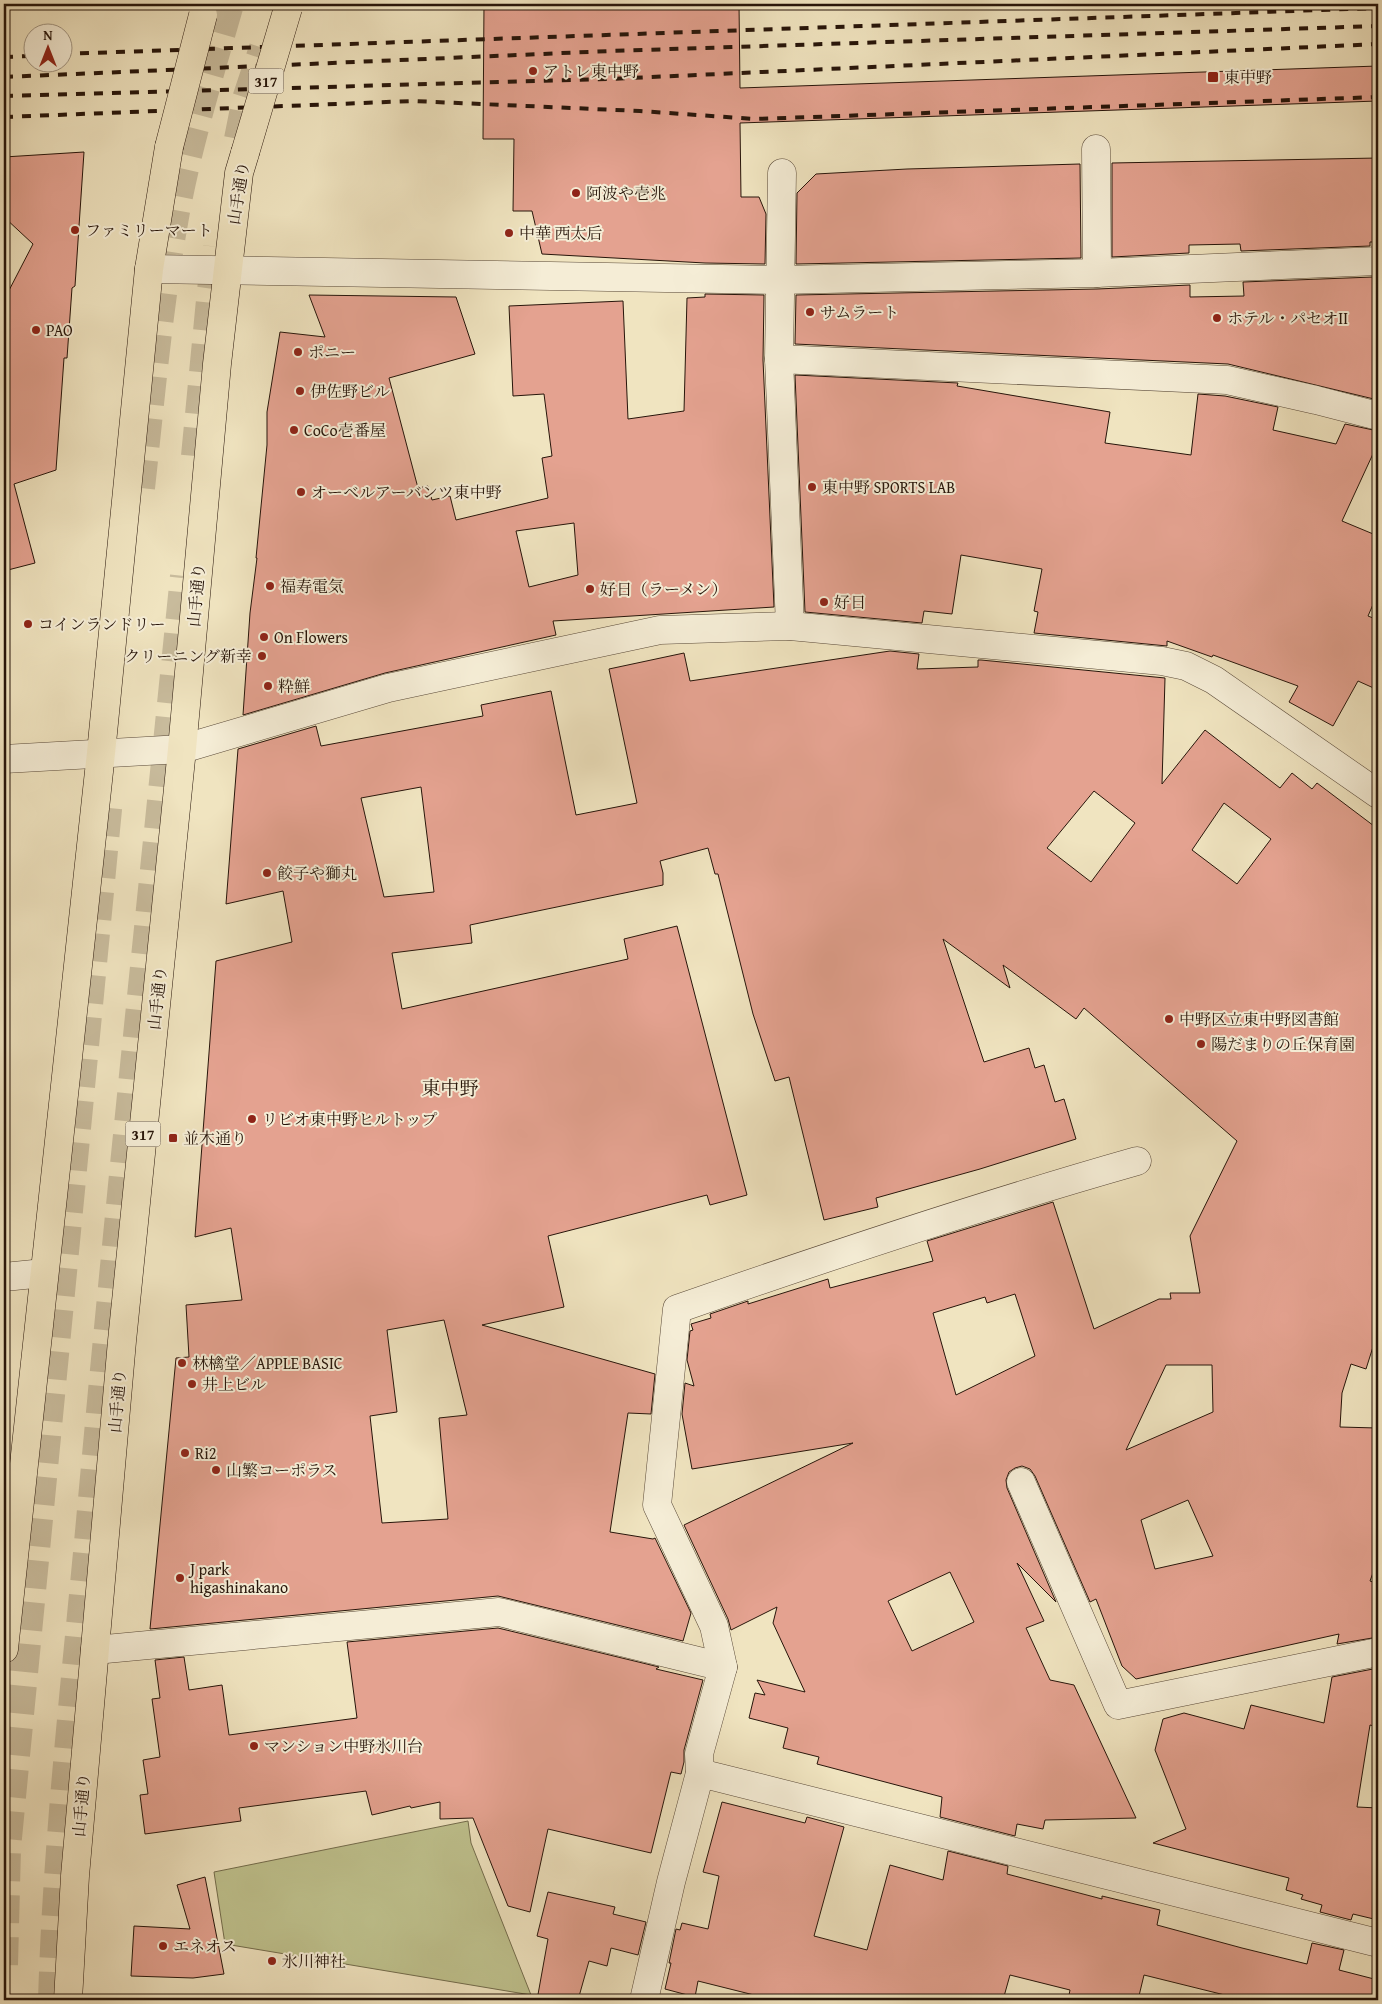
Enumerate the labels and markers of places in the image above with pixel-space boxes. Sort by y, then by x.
place label: アトレ東中野 [543,59,639,83]
marker: アトレ東中野 [527,65,539,77]
place label: 東中野 [1224,65,1272,89]
marker: 東中野 [1206,70,1220,84]
place label: 阿波や壱兆 [586,181,666,205]
marker: 阿波や壱兆 [570,187,582,199]
place label: ファミリーマート [85,218,213,242]
place label: 中華 西太后 [519,221,603,245]
marker: ファミリーマート [69,224,81,236]
marker: 中華 西太后 [503,227,515,239]
place label: サムラート [820,300,899,324]
marker: サムラート [804,306,816,318]
place label: ホテル・パセオⅡ [1227,306,1348,330]
marker: ホテル・パセオⅡ [1211,312,1223,324]
place label: PAO [46,318,73,342]
marker: PAO [30,324,42,336]
place label: ポニー [308,340,356,364]
marker: ポニー [292,346,304,358]
place label: 伊佐野ビル [310,379,390,403]
marker: 伊佐野ビル [294,385,306,397]
place label: CoCo壱番屋 [304,418,386,442]
marker: CoCo壱番屋 [288,424,300,436]
place label: 東中野 SPORTS LAB [822,475,955,499]
place label: オーベルアーバンツ東中野 [311,480,502,504]
marker: 東中野 SPORTS LAB [806,481,818,493]
marker: オーベルアーバンツ東中野 [295,486,307,498]
place label: 福寿電気 [280,574,344,598]
place label: 好日（ラーメン） [600,577,727,601]
marker: 福寿電気 [264,580,276,592]
marker: 好日（ラーメン） [584,583,596,595]
place label: 好日 [834,590,866,614]
marker: 好日 [818,596,830,608]
place label: コインランドリー [38,612,166,636]
marker: コインランドリー [22,618,34,630]
place label: On Flowers [274,625,348,649]
marker: On Flowers [258,631,270,643]
place label: クリーニング新幸 [124,644,252,668]
marker: クリーニング新幸 [256,650,268,662]
place label: 粋鮮 [278,674,310,698]
marker: 粋鮮 [262,680,274,692]
place label: 餃子や獅丸 [277,861,357,885]
marker: 餃子や獅丸 [261,867,273,879]
place label: 中野区立東中野図書館 [1179,1007,1339,1031]
marker: 中野区立東中野図書館 [1163,1013,1175,1025]
place label: 陽だまりの丘保育園 [1211,1032,1355,1056]
marker: 陽だまりの丘保育園 [1195,1038,1207,1050]
place label: リビオ東中野ヒルトップ [262,1107,438,1131]
marker: リビオ東中野ヒルトップ [246,1113,258,1125]
place label: 並木通り [183,1126,247,1150]
marker: 並木通り [167,1132,179,1144]
place label: 林檎堂／APPLE BASIC [192,1351,343,1375]
marker: 林檎堂／APPLE BASIC [176,1357,188,1369]
place label: 井上ビル [202,1372,266,1396]
marker: 井上ビル [186,1378,198,1390]
place label: Ri2 [195,1441,216,1465]
marker: Ri2 [179,1447,191,1459]
place label: 山繁コーポラス [226,1458,338,1482]
marker: 山繁コーポラス [210,1464,222,1476]
place label: J park higashinakano [188,1557,288,1599]
marker: J park higashinakano [174,1572,186,1584]
place label: マンション中野氷川台 [264,1734,423,1758]
marker: マンション中野氷川台 [248,1740,260,1752]
place label: エネオス [173,1934,237,1958]
marker: エネオス [157,1940,169,1952]
place label: 氷川神社 [282,1949,346,1973]
marker: 氷川神社 [266,1955,278,1967]

